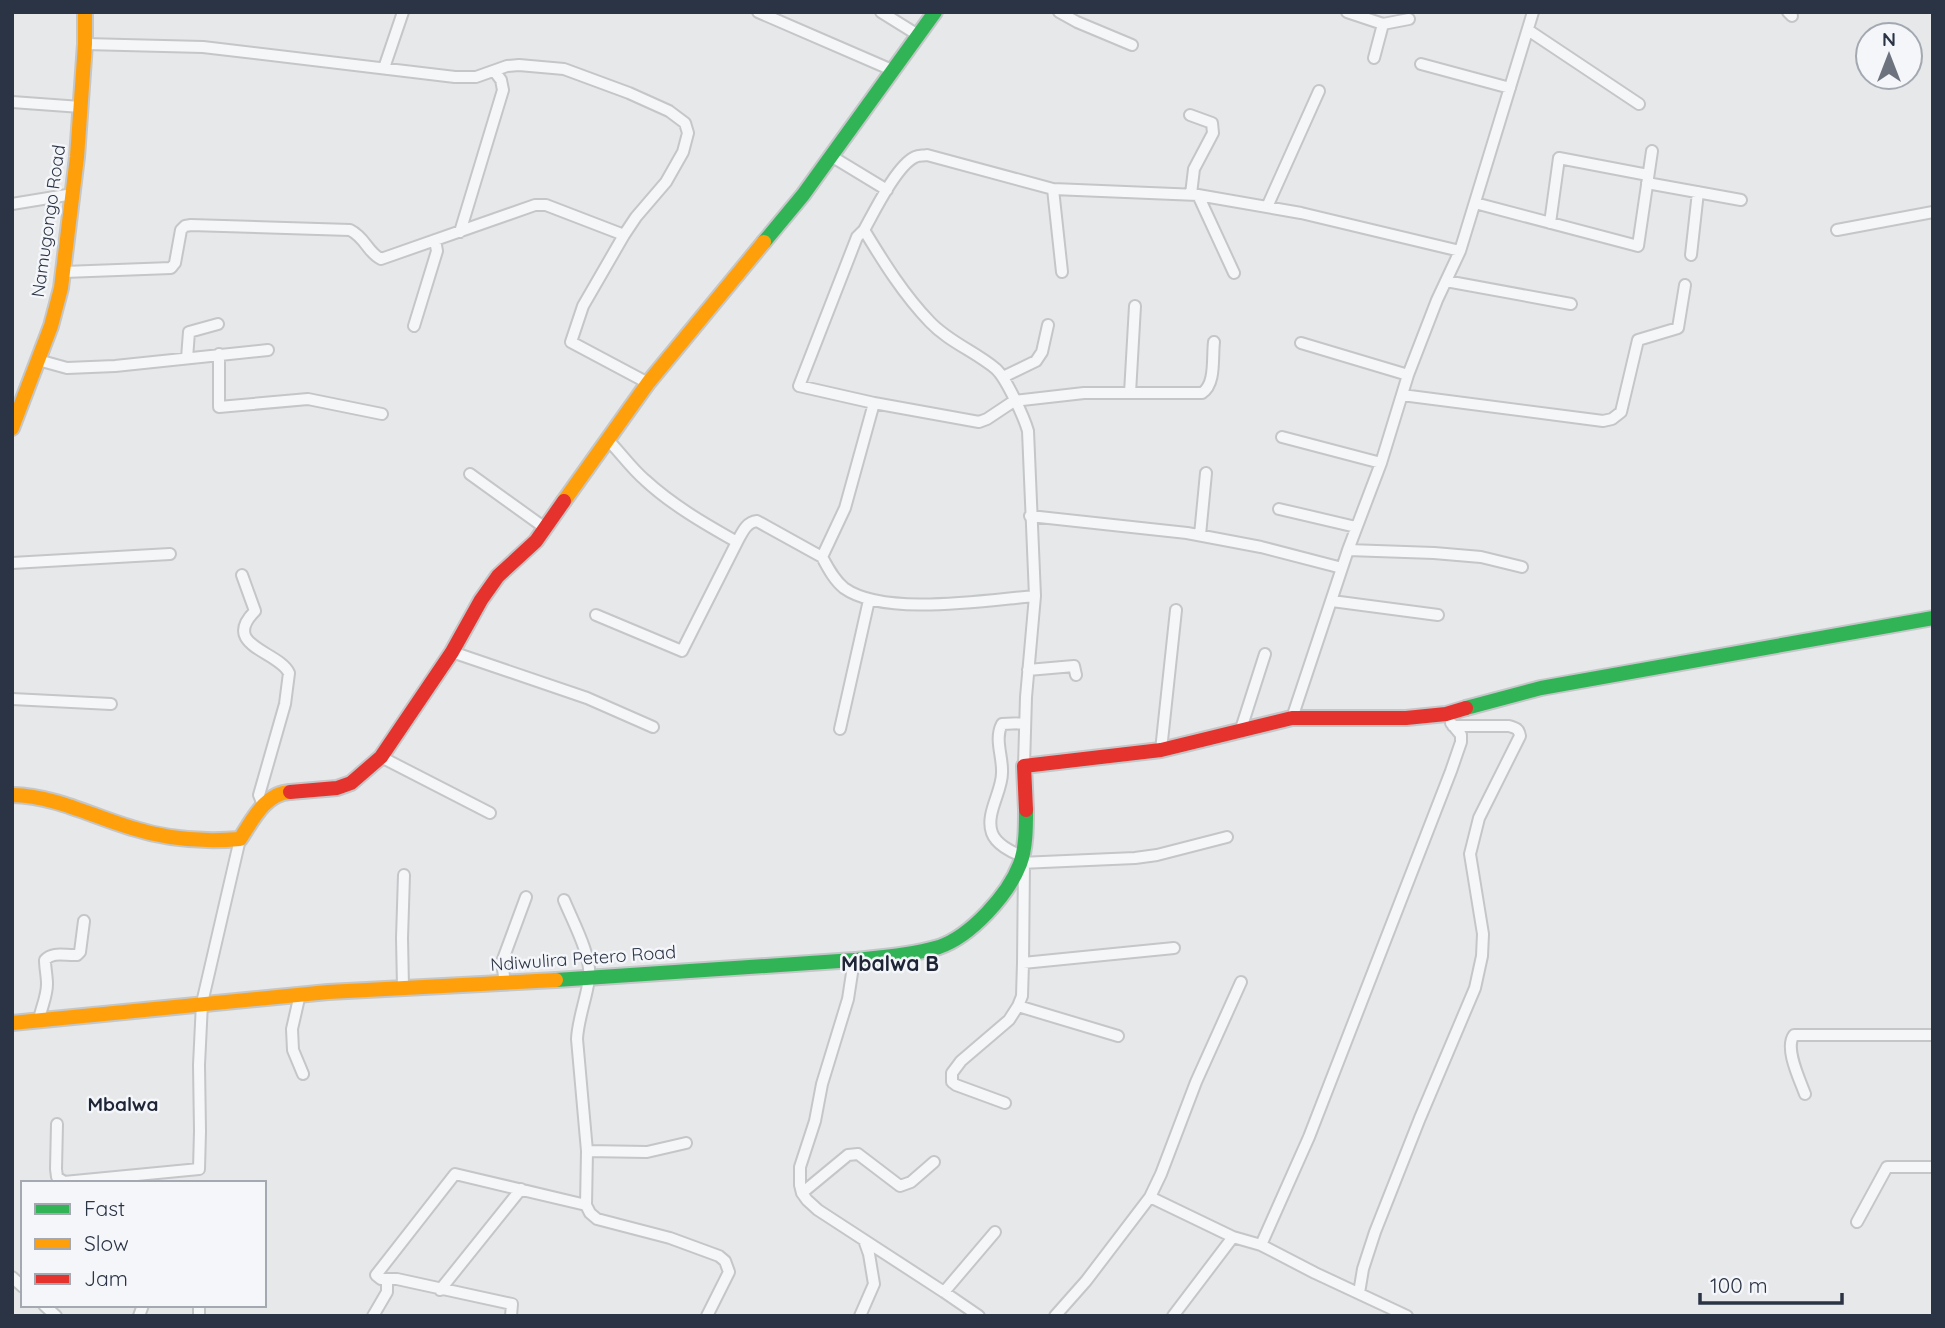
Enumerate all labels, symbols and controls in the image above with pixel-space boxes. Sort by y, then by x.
north arrow [1854,21,1924,91]
text: N [1882,27,1896,51]
street label: Namugongo Road [26,143,70,299]
street label: Ndiwulira Petero Road [489,940,677,976]
district label: Mbalwa B [841,950,939,976]
district label: Mbalwa [88,1092,158,1116]
legend [21,1181,266,1307]
text: Fast [84,1195,125,1221]
text: Slow [84,1230,129,1256]
scale bar [1700,1262,1842,1306]
text: Jam [84,1265,128,1291]
text: 100 m [1710,1272,1768,1298]

